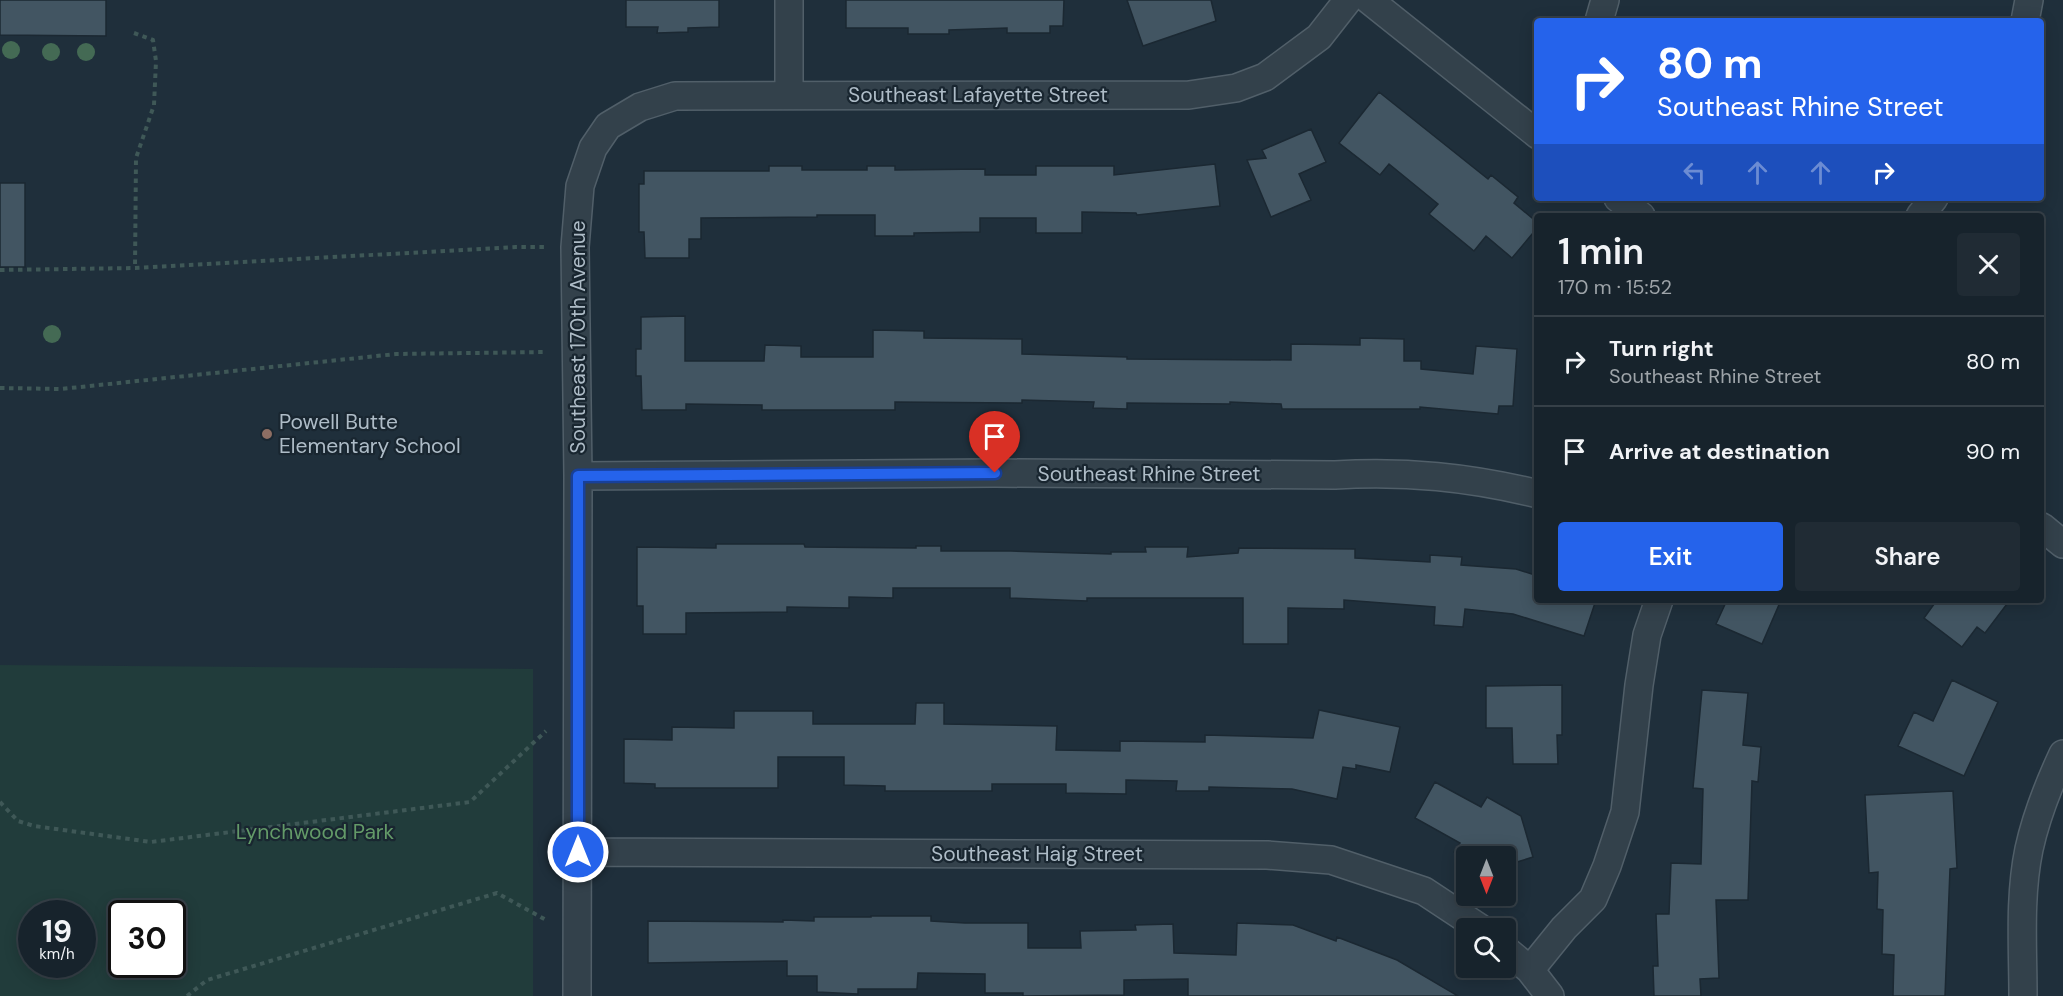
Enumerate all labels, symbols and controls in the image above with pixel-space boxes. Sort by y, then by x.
text: 80 m [1657,36,1763,91]
icon: right [1558,42,1636,120]
street label: Southeast Lafayette Street [848,81,1108,109]
text: Southeast Rhine Street [1657,89,1944,124]
icon: left [1678,156,1711,189]
icon: ahead [1741,156,1774,189]
icon: ahead [1804,156,1837,189]
icon: right [1867,156,1900,189]
street label: Southeast 170th Avenue [564,220,592,454]
text: 1 min [1558,228,1644,275]
button: close [1957,233,2020,296]
text: 170 m · 15:52 [1558,274,1672,300]
text: Turn right [1609,334,1714,363]
icon: right [1558,345,1591,378]
text: 80 m [1966,347,2020,376]
text: Southeast Rhine Street [1609,363,1821,389]
place label: Powell Butte Elementary School [279,408,461,460]
pin [969,411,1020,473]
icon: arrive [978,420,1011,453]
marker: Powell Butte Elementary School [260,427,274,441]
icon: arrive [1558,435,1591,468]
text: Arrive at destination [1609,437,1830,466]
text: 90 m [1966,437,2020,466]
street label: Southeast Rhine Street [1038,460,1260,488]
button: Exit [1558,522,1783,591]
button: Share [1795,522,2020,591]
park label: Lynchwood Park [236,818,395,846]
position arrow [546,820,610,884]
street label: Southeast Haig Street [931,840,1143,868]
north arrow [1456,846,1516,906]
map controls [1456,846,1516,978]
speed limit sign: 30 [108,900,186,978]
text: 19 [42,912,72,951]
button: search [1456,918,1516,978]
text: km/h [39,944,75,964]

